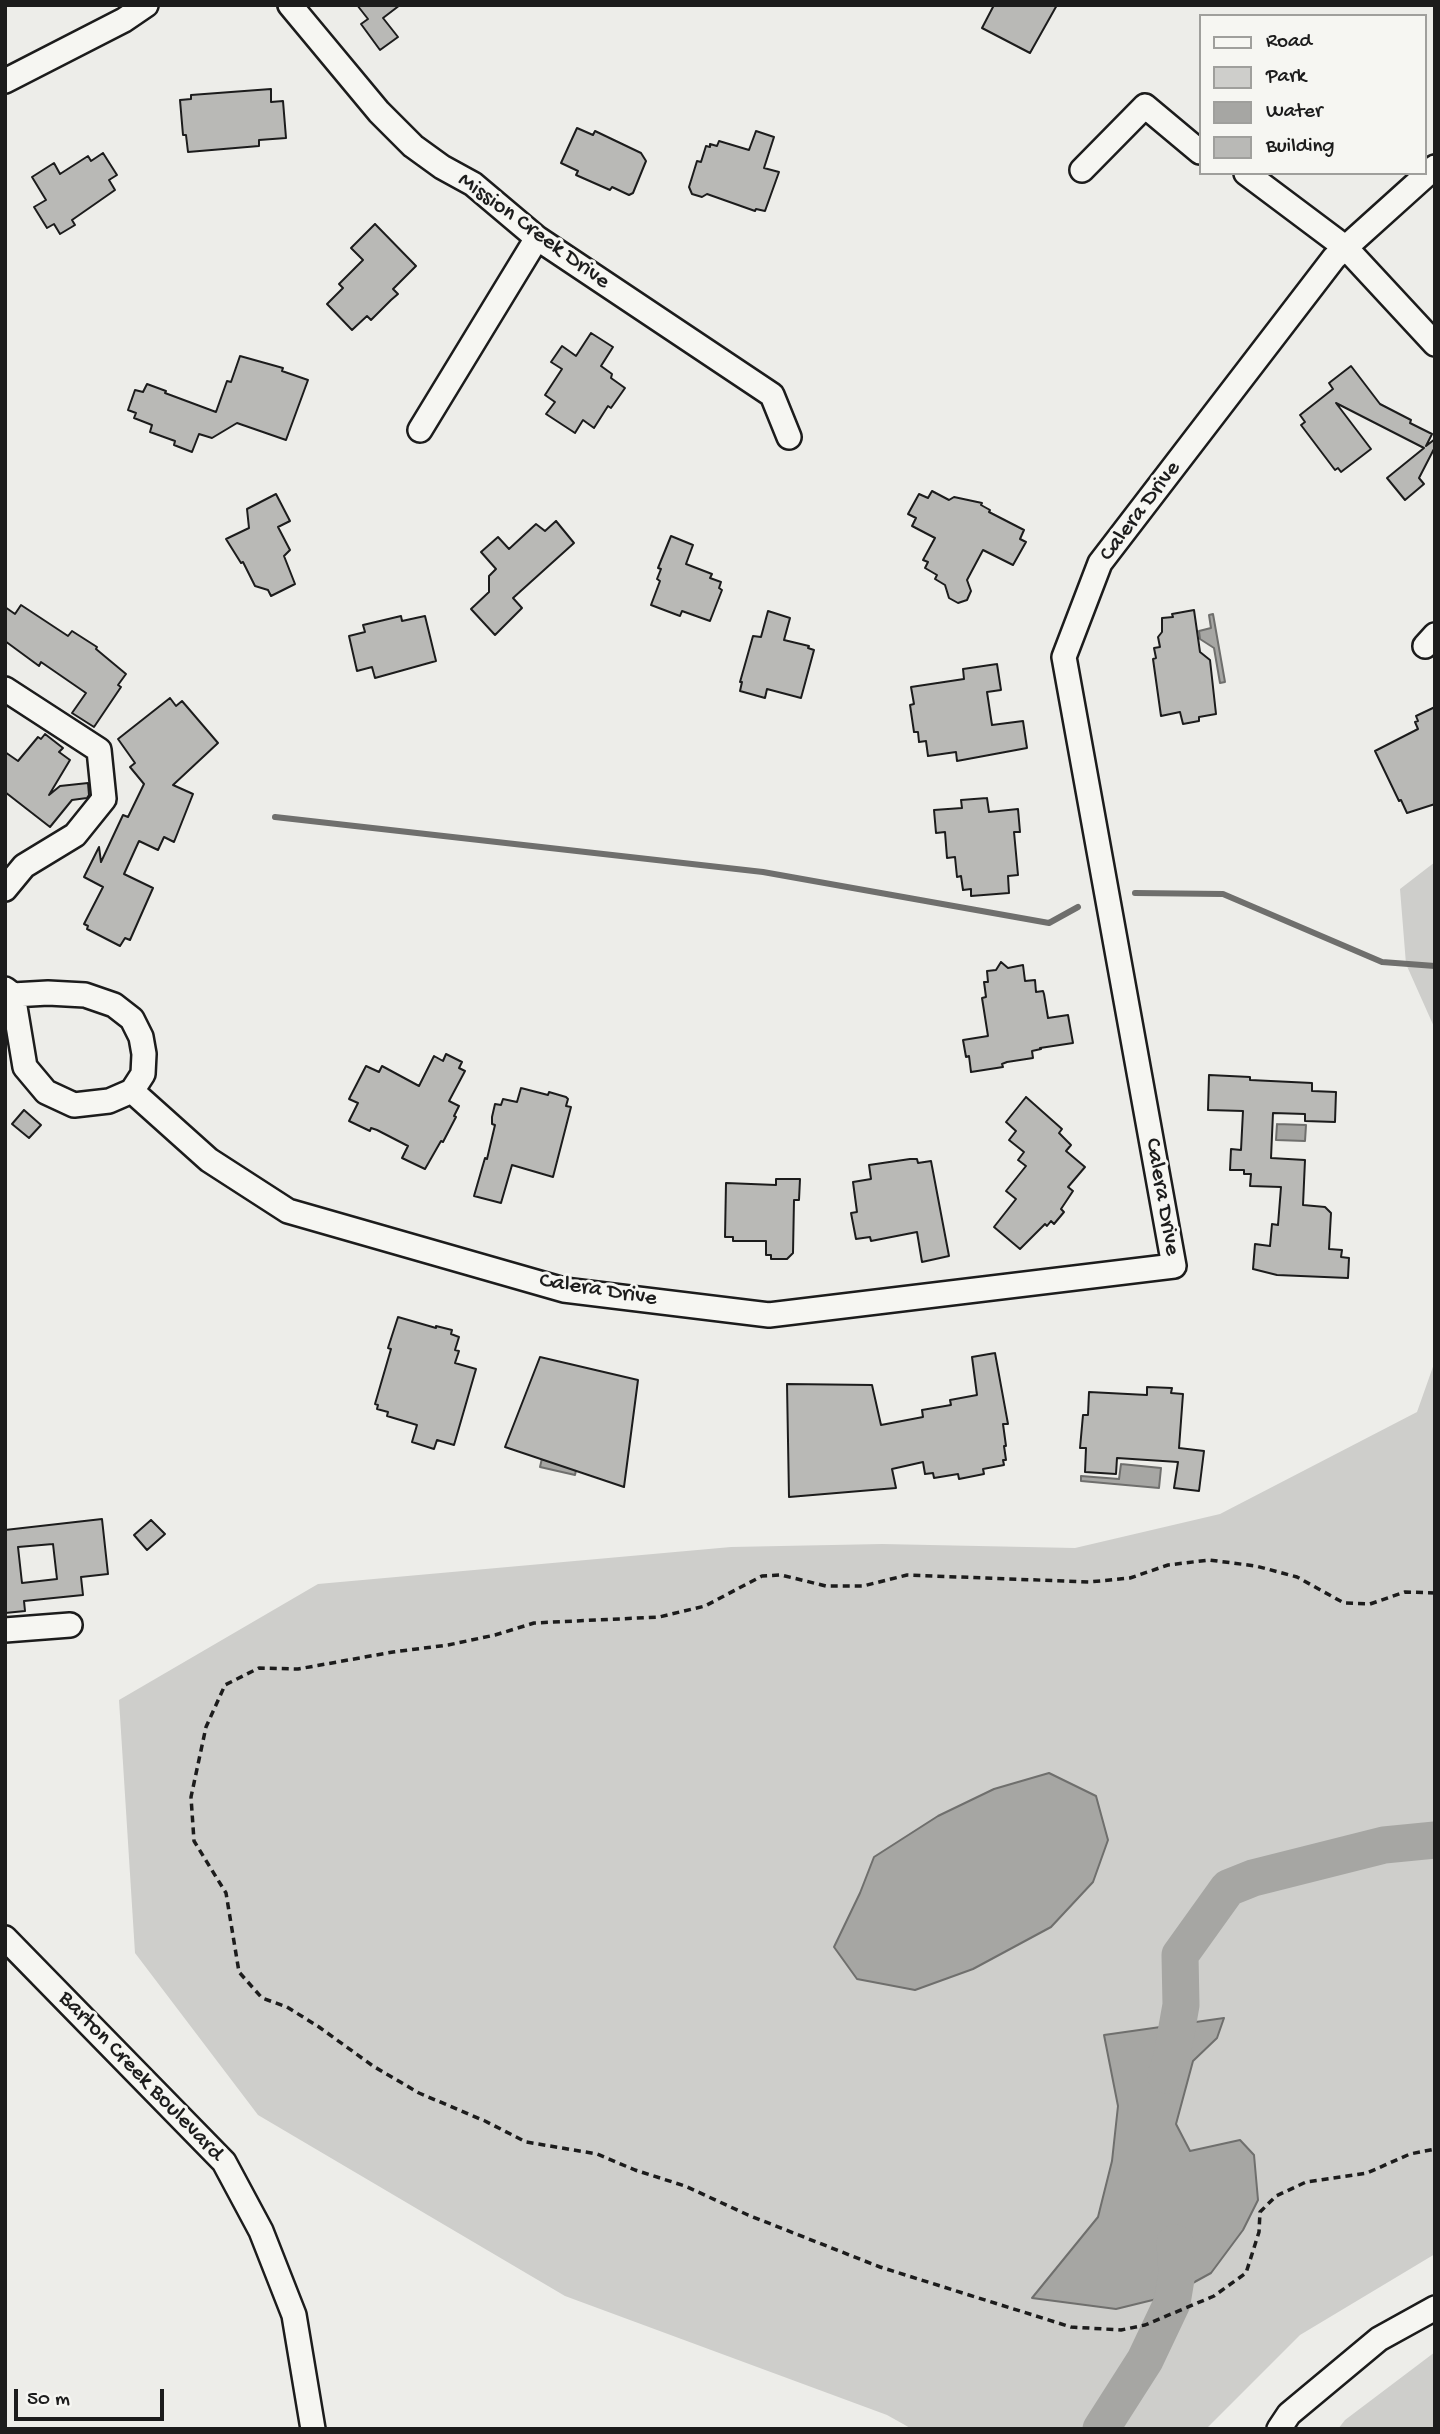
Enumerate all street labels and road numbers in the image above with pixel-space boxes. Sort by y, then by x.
street label: Mission Creek Drive [452,168,614,296]
street label: Calera Drive [1094,456,1188,568]
street label: Calera Drive [1137,1136,1185,1258]
street label: Calera Drive [537,1268,659,1314]
street label: Barton Creek Boulevard [51,1986,229,2168]

